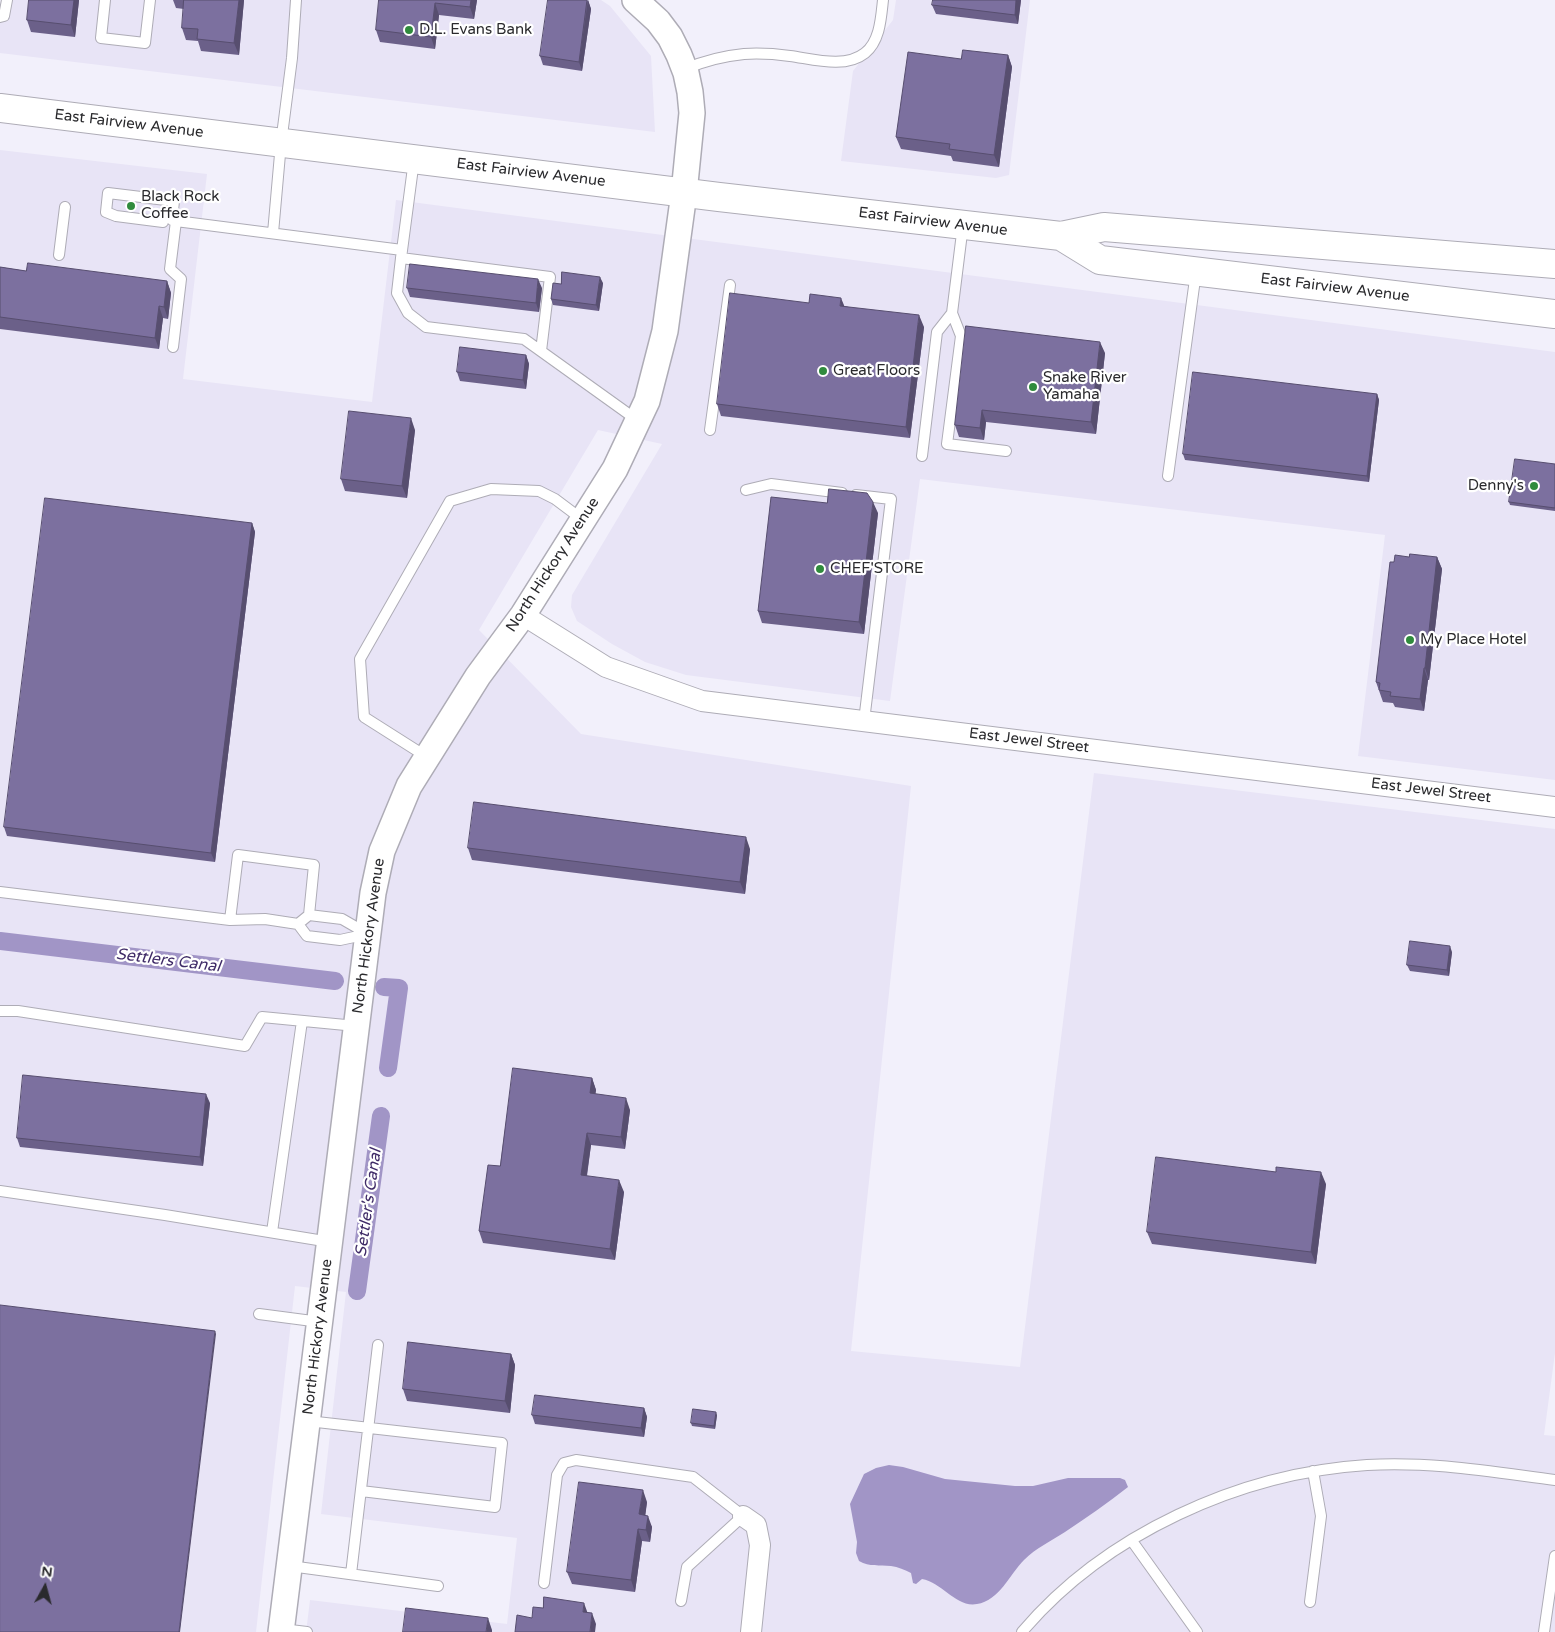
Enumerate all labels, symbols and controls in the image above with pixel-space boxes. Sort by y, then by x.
place label: D.L. Evans Bank [419,21,532,39]
marker: D.L. Evans Bank [403,24,415,36]
street label: East Fairview Avenue [53,106,205,142]
street label: East Fairview Avenue [455,155,607,191]
place label: Black Rock Coffee [141,188,219,223]
marker: Black Rock Coffee [125,200,137,212]
street label: East Fairview Avenue [857,204,1009,240]
street label: East Fairview Avenue [1259,270,1411,306]
place label: Great Floors [833,362,920,380]
marker: Great Floors [817,365,829,377]
place label: Snake River Yamaha [1043,369,1127,404]
marker: Snake River Yamaha [1027,381,1039,393]
place label: Denny's [1468,477,1524,495]
marker: Denny's [1528,480,1540,492]
street label: North Hickory Avenue [503,494,603,636]
place label: CHEF'STORE [830,560,924,578]
marker: CHEF'STORE [814,563,826,575]
place label: My Place Hotel [1420,631,1527,649]
marker: My Place Hotel [1404,634,1416,646]
street label: East Jewel Street [968,725,1090,757]
street label: East Jewel Street [1370,775,1492,807]
street label: North Hickory Avenue [349,857,389,1015]
water label: Settlers Canal [115,945,221,977]
water label: Settler's Canal [352,1148,386,1258]
street label: North Hickory Avenue [300,1258,336,1416]
north arrow [20,1562,70,1612]
text: N [40,1562,54,1581]

